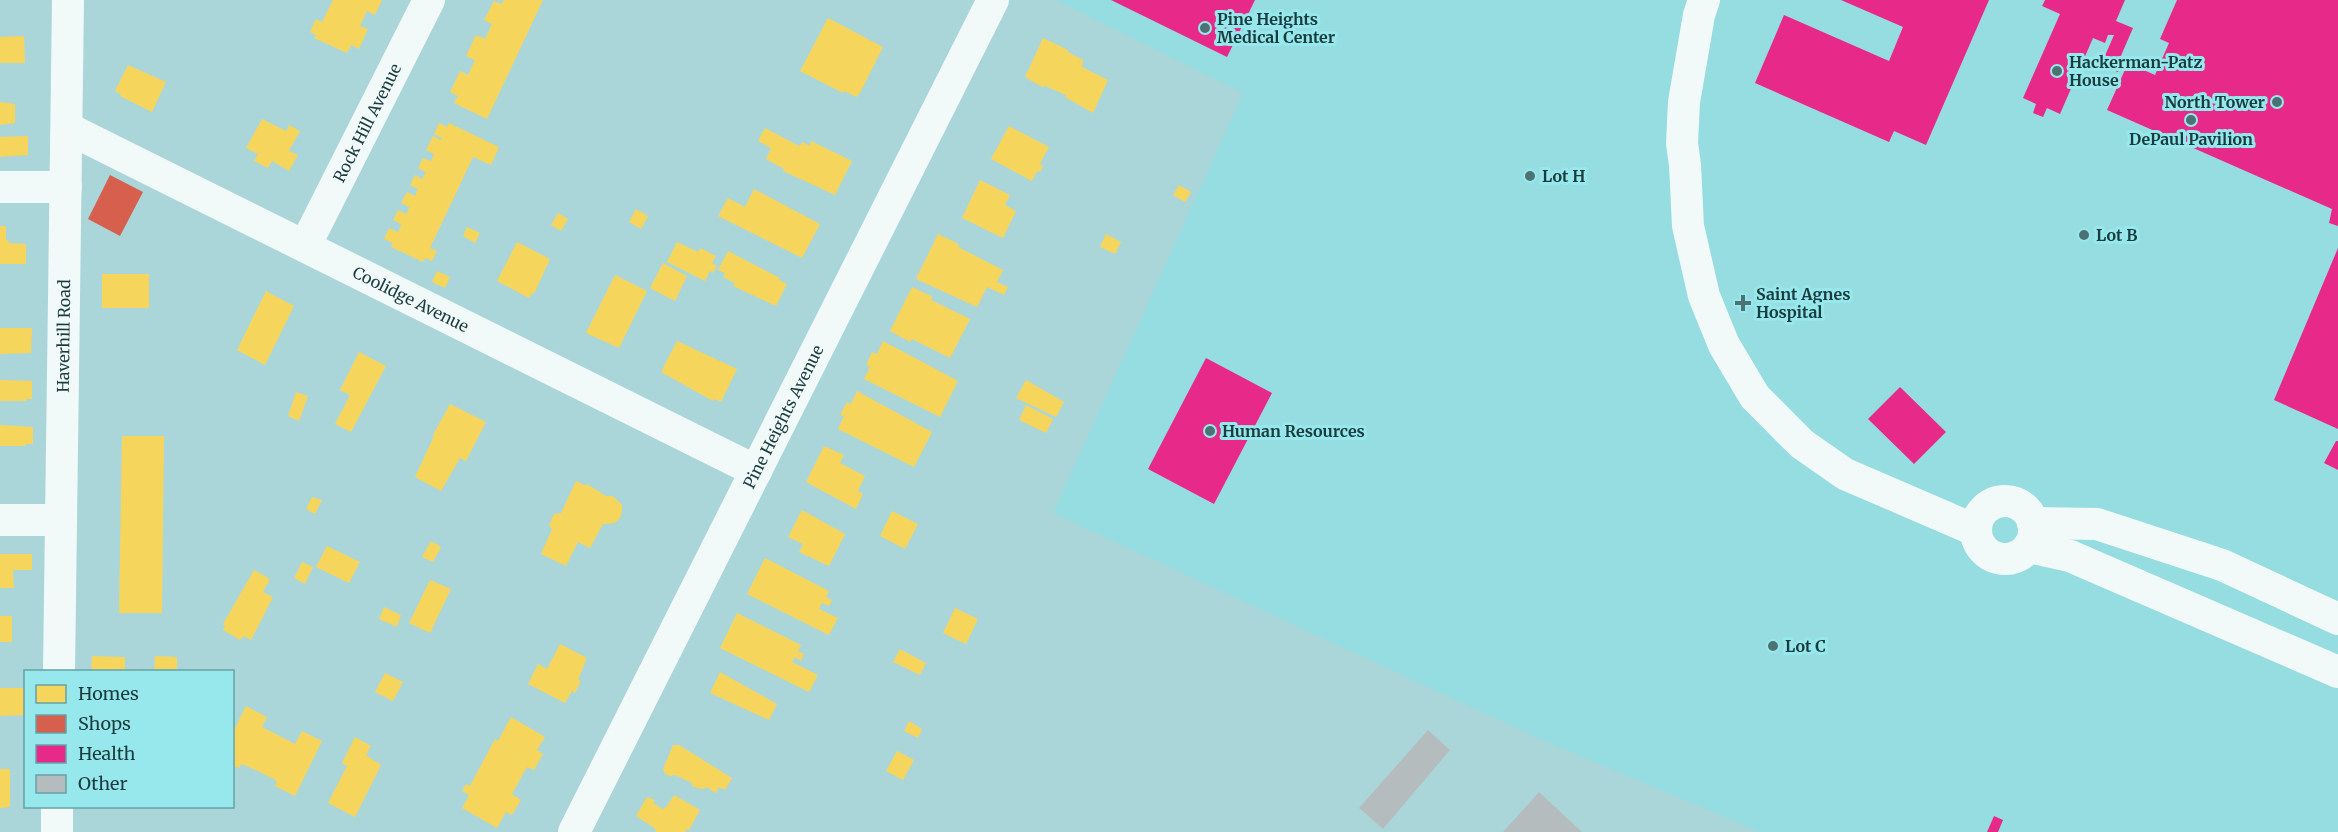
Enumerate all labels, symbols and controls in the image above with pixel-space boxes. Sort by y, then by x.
place label: Pine Heights Medical Center [1217,9,1336,47]
marker: Pine Heights Medical Center [1198,21,1212,35]
place label: Hackerman-Patz House [2069,52,2202,90]
street label: Rock Hill Avenue [329,60,405,186]
marker: Hackerman-Patz House [2050,64,2064,78]
place label: North Tower [2165,92,2266,112]
marker: North Tower [2270,95,2284,109]
marker: DePaul Pavilion [2184,113,2198,127]
place label: DePaul Pavilion [2129,129,2253,149]
place label: Lot H [1542,166,1585,186]
marker: Lot H [1523,169,1537,183]
place label: Lot B [2096,225,2137,245]
marker: Lot B [2077,228,2091,242]
street label: Coolidge Avenue [350,262,472,336]
street label: Haverhill Road [53,279,74,393]
place label: Saint Agnes Hospital [1756,284,1851,322]
marker: Saint Agnes Hospital [1734,294,1752,312]
street label: Pine Heights Avenue [739,342,828,492]
place label: Human Resources [1222,421,1365,441]
marker: Human Resources [1203,424,1217,438]
place label: Lot C [1785,636,1826,656]
marker: Lot C [1766,639,1780,653]
legend [24,670,234,808]
text: Homes [78,682,139,705]
text: Shops [78,712,131,735]
text: Health [78,742,136,765]
text: Other [78,772,128,795]

